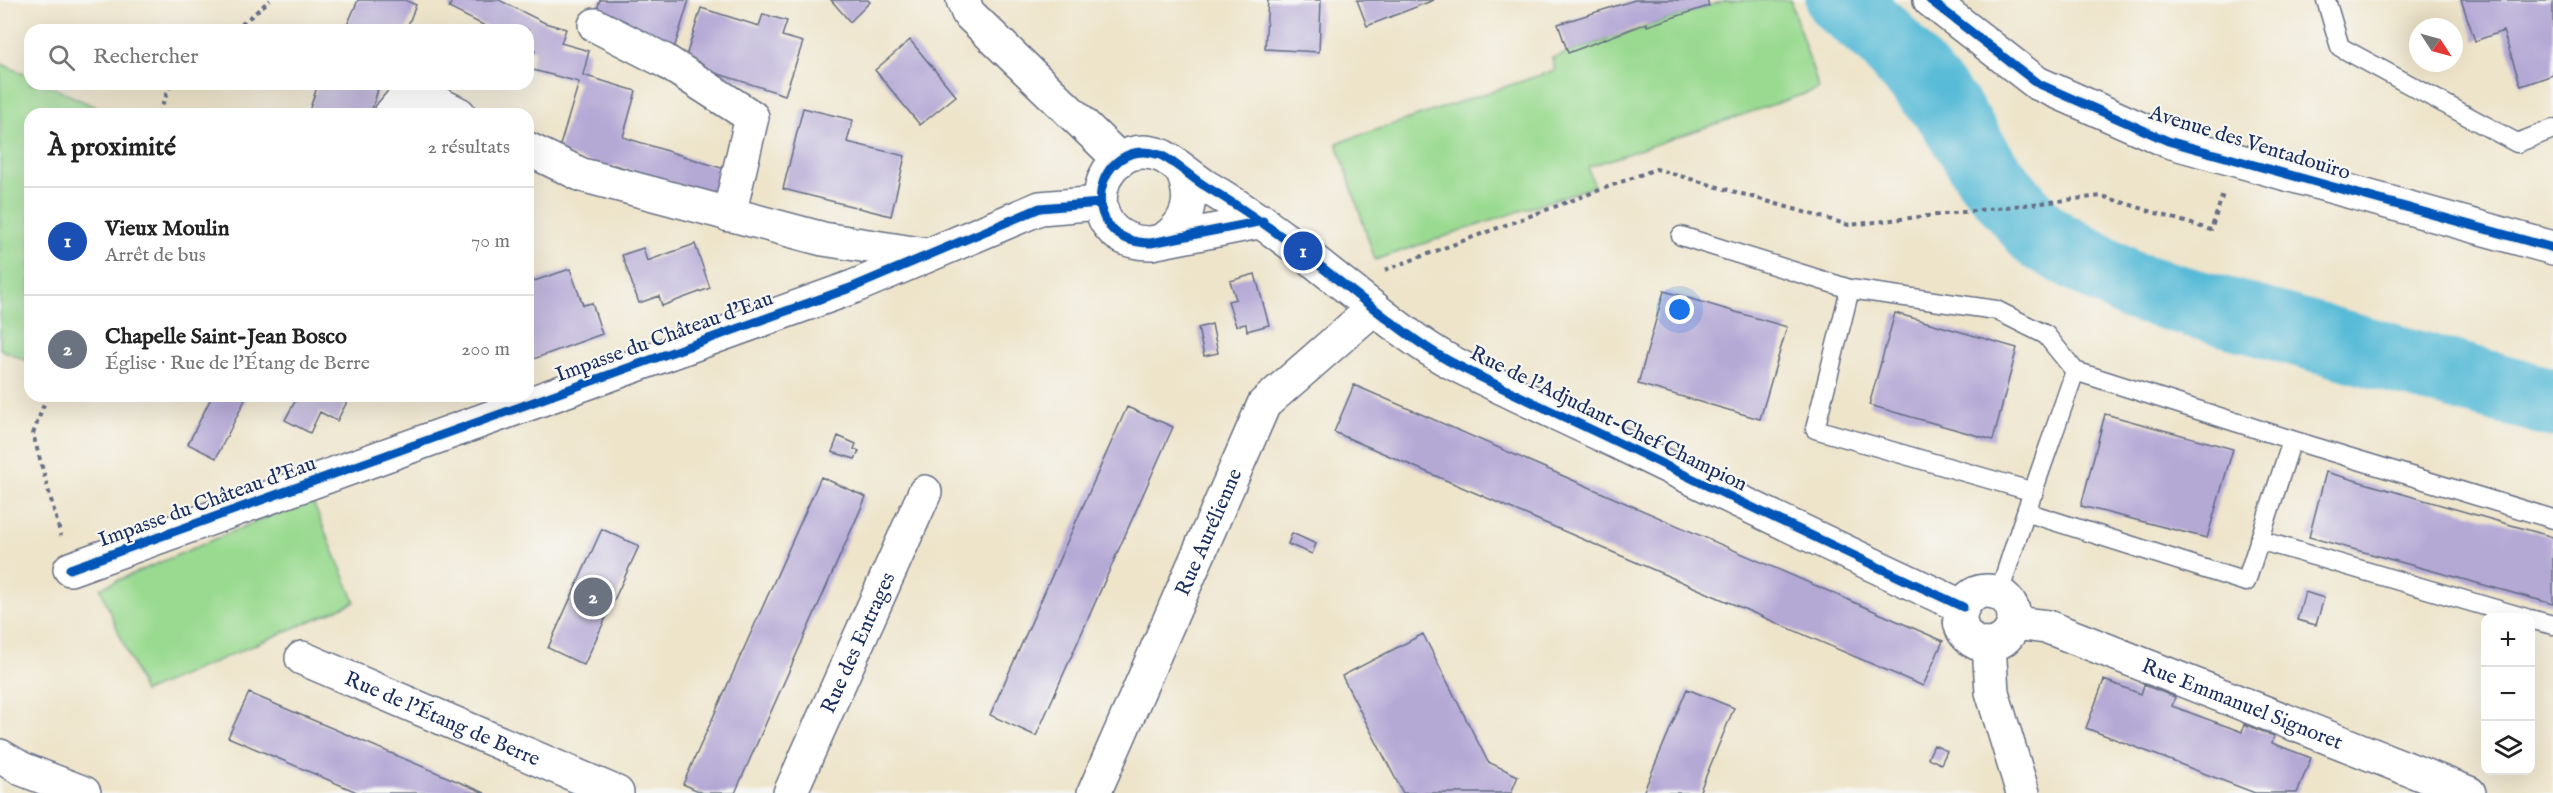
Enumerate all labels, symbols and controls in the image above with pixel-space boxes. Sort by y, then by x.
north arrow [2409,18,2463,72]
search box [24,24,534,90]
icon: search [45,41,78,74]
text: Rechercher [93,43,198,71]
street label: Avenue des Ventadouïro [2145,100,2354,187]
text: À proximité [48,131,176,164]
text: 2 résultats [427,135,510,160]
text: Vieux Moulin [105,215,229,243]
pin: 1 [1284,228,1322,274]
text: 1 [64,229,71,254]
text: 70 m [471,229,510,254]
text: Arrêt de bus [105,243,206,268]
street label: Impasse du Château d'Eau [552,285,777,389]
your location [1665,295,1694,324]
text: Chapelle Saint-Jean Bosco [105,323,347,351]
text: 2 [63,337,72,362]
text: 200 m [461,337,510,362]
street label: Rue de l'Adjudant-Chef Champion [1465,340,1752,498]
text: Église · Rue de l'Étang de Berre [105,351,370,376]
street label: Impasse du Château d'Eau [95,450,320,554]
street label: Rue Aurélienne [1170,464,1249,600]
street label: Rue des Entrages [815,568,902,718]
pin: 2 [574,574,612,620]
map controls [2481,613,2535,775]
button: + [2481,613,2535,667]
street label: Rue Emmanuel Signoret [2137,653,2346,757]
street label: Rue de l'Étang de Berre [340,666,544,774]
button: − [2481,667,2535,721]
button: layers [2481,721,2535,775]

